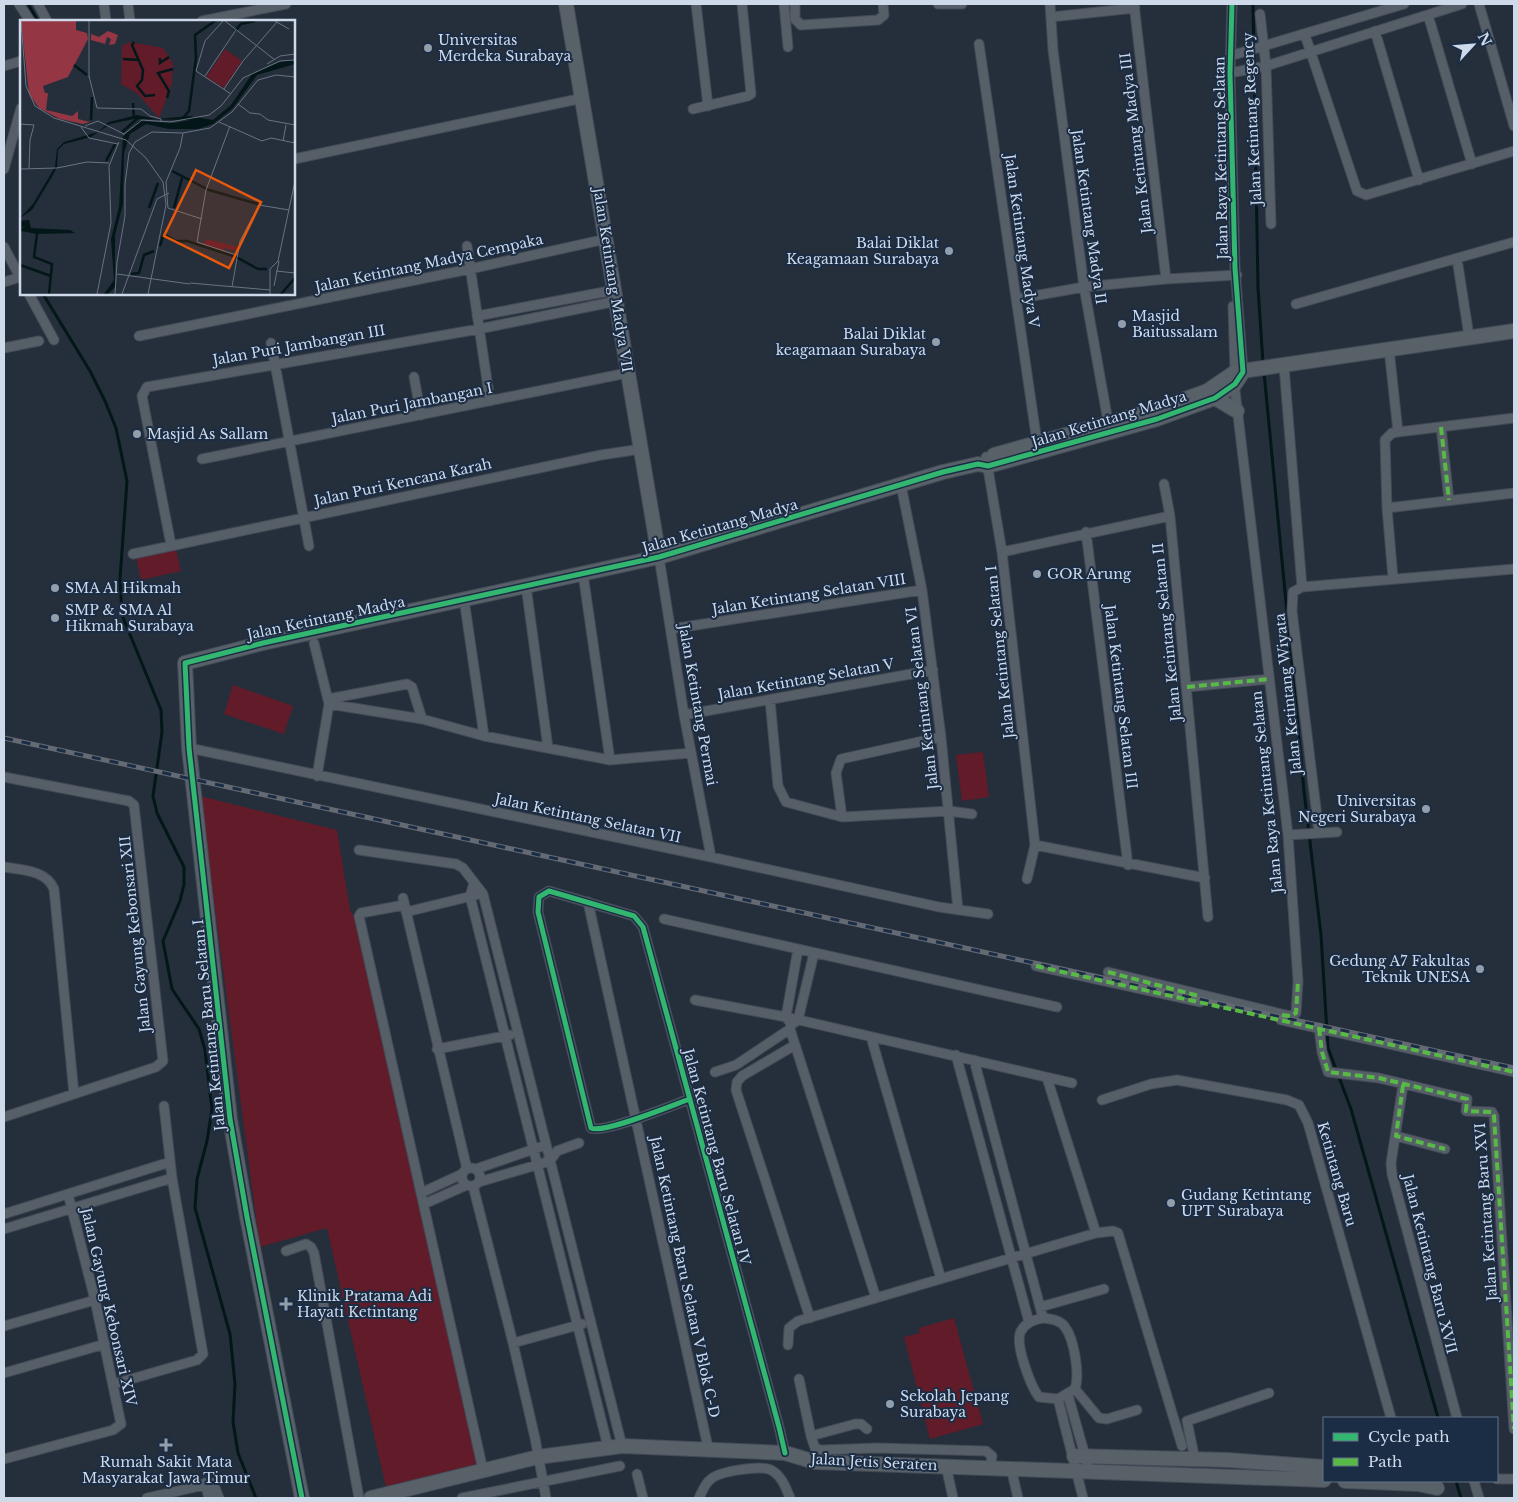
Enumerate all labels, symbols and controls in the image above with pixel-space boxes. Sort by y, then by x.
inset map [20,20,295,295]
north arrow [1448,20,1498,70]
text: N [1474,29,1496,49]
place label: Universitas Merdeka Surabaya [438,31,571,65]
street label: Jalan Ketintang Regency [1238,32,1266,208]
marker: Universitas Merdeka Surabaya [422,42,434,54]
street label: Jalan Ketintang Madya III [1116,51,1156,237]
street label: Jalan Raya Ketintang Selatan [1210,56,1232,262]
street label: Jalan Ketintang Madya II [1068,126,1110,306]
street label: Jalan Ketintang Madya V [1001,151,1043,330]
street label: Jalan Ketintang Madya VII [589,184,637,374]
street label: Jalan Ketintang Madya Cempaka [311,230,545,296]
place label: Balai Diklat Keagamaan Surabaya [786,234,940,268]
marker: Balai Diklat Keagamaan Surabaya [943,245,955,257]
place label: Masjid Baitussalam [1132,307,1218,341]
marker: Masjid Baitussalam [1116,318,1128,330]
street label: Jalan Puri Jambangan III [209,321,387,369]
place label: Balai Diklat keagamaan Surabaya [776,325,927,359]
marker: Balai Diklat keagamaan Surabaya [930,336,942,348]
street label: Jalan Puri Jambangan I [328,379,494,428]
street label: Jalan Ketintang Madya [1027,387,1189,452]
place label: Masjid As Sallam [147,425,268,443]
marker: Masjid As Sallam [131,428,143,440]
street label: Jalan Puri Kencana Karah [311,454,494,510]
street label: Jalan Ketintang Madya [638,495,800,557]
street label: Jalan Ketintang Selatan II [1149,541,1186,724]
street label: Jalan Ketintang Selatan I [982,564,1018,741]
place label: GOR Arung [1047,565,1132,583]
marker: GOR Arung [1031,568,1043,580]
street label: Jalan Ketintang Selatan VIII [709,570,907,619]
place label: SMA Al Hikmah [65,579,181,597]
marker: SMA Al Hikmah [49,582,61,594]
street label: Jalan Ketintang Madya [243,592,407,644]
place label: SMP & SMA Al Hikmah Surabaya [65,601,194,635]
street label: Jalan Ketintang Selatan III [1101,602,1141,790]
street label: Jalan Ketintang Selatan VI [902,605,942,793]
marker: SMP & SMA Al Hikmah Surabaya [49,612,61,624]
street label: Jalan Ketintang Wiyata [1271,612,1306,778]
street label: Jalan Ketintang Permai [675,621,721,787]
street label: Jalan Ketintang Selatan V [715,654,896,704]
street label: Jalan Raya Ketintang Selatan [1247,690,1287,896]
street label: Jalan Ketintang Selatan VII [491,789,683,847]
place label: Universitas Negeri Surabaya [1298,792,1416,826]
marker: Universitas Negeri Surabaya [1420,803,1432,815]
street label: Jalan Gayung Kebonsari XII [116,835,154,1035]
street label: Jalan Ketintang Baru Selatan I [189,918,229,1134]
place label: Gedung A7 Fakultas Teknik UNESA [1329,952,1470,986]
marker: Gedung A7 Fakultas Teknik UNESA [1474,963,1486,975]
street label: Jalan Ketintang Baru Selatan IV [679,1045,755,1268]
street label: Ketintang Baru [1313,1120,1361,1229]
street label: Jalan Ketintang Baru XVI [1471,1122,1501,1304]
street label: Jalan Ketintang Baru Selatan V Blok C-D [646,1133,724,1419]
street label: Jalan Ketintang Baru XVII [1398,1170,1461,1356]
place label: Gudang Ketintang UPT Surabaya [1181,1186,1312,1220]
marker: Gudang Ketintang UPT Surabaya [1165,1197,1177,1209]
street label: Jalan Gayung Kebonsari XIV [77,1204,141,1409]
place label: Klinik Pratama Adi Hayati Ketintang [297,1287,432,1321]
marker: Klinik Pratama Adi Hayati Ketintang [279,1297,293,1311]
place label: Sekolah Jepang Surabaya [900,1387,1009,1421]
marker: Sekolah Jepang Surabaya [884,1398,896,1410]
legend [1323,1417,1498,1482]
text: Cycle path [1368,1427,1450,1446]
marker: Rumah Sakit Mata Masyarakat Jawa Timur [159,1438,173,1452]
street label: Jalan Jetis Seraten [808,1450,938,1474]
text: Path [1368,1452,1402,1471]
place label: Rumah Sakit Mata Masyarakat Jawa Timur [82,1453,250,1487]

